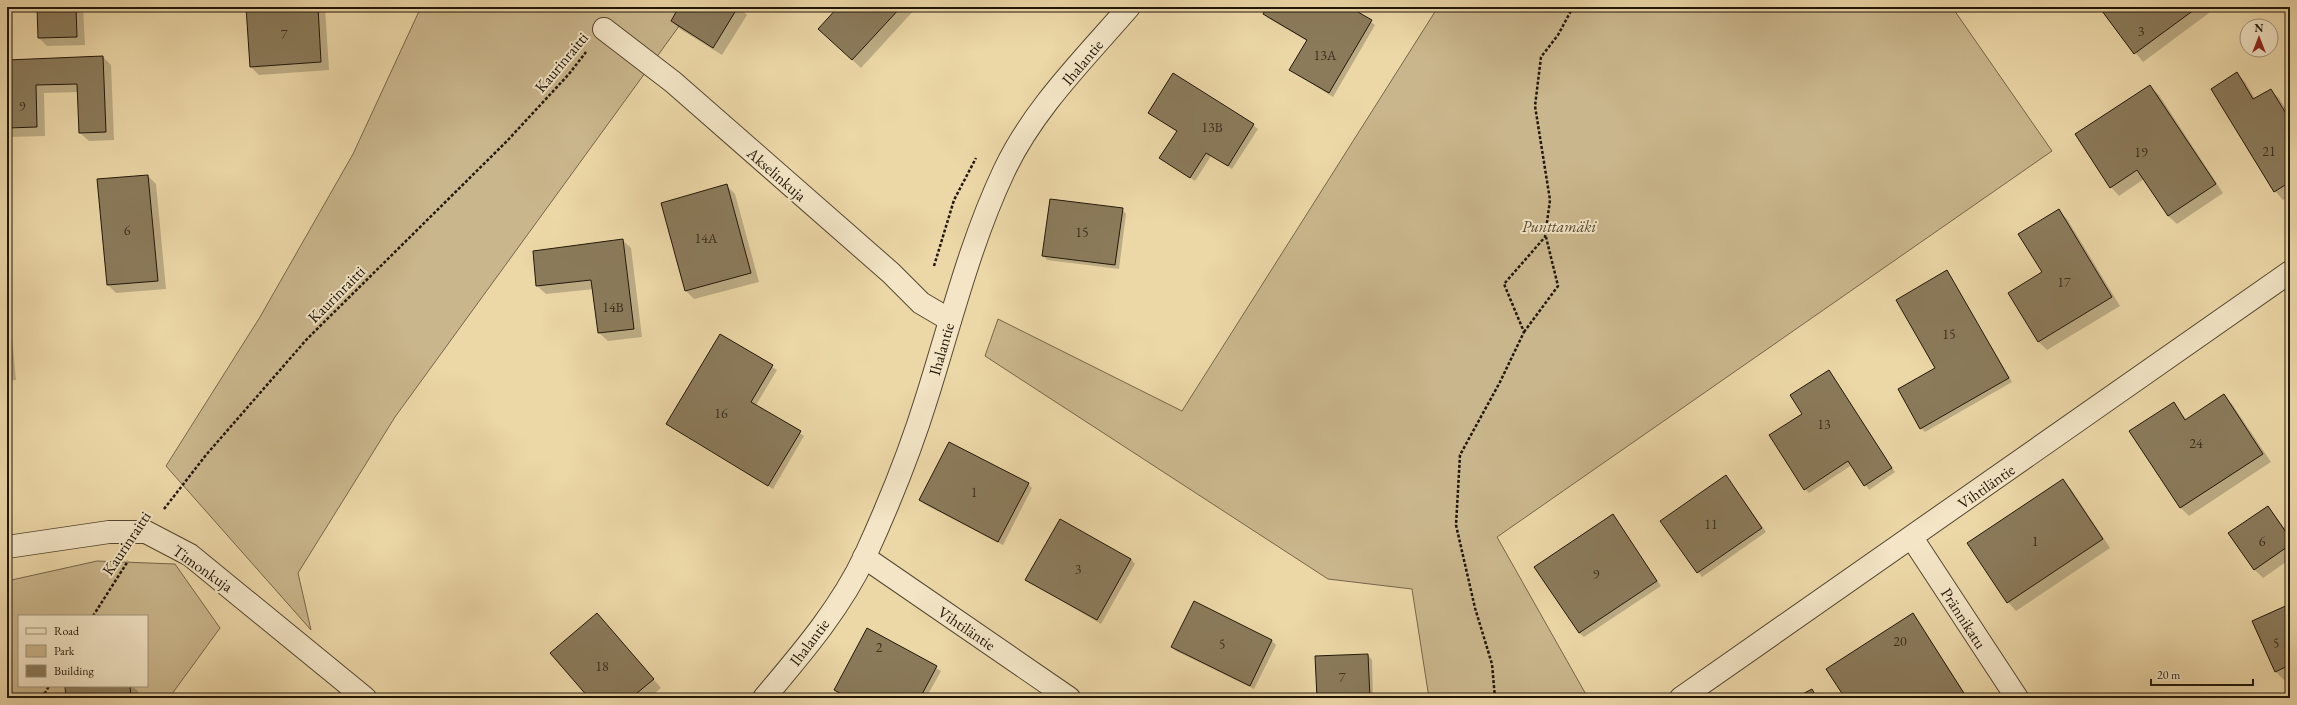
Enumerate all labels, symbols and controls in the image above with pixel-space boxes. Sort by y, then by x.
north arrow [2239,18,2279,58]
text: N [2255,21,2264,35]
house number: 3 [2138,22,2145,40]
house number: 7 [281,25,288,43]
street label: Kaurinraitti [530,28,593,97]
street label: Ihalantie [1057,35,1108,90]
house number: 13A [1313,46,1337,64]
house number: 9 [19,97,26,115]
house number: 13B [1201,118,1223,136]
street label: Akselinkuja [742,142,811,206]
house number: 21 [2262,142,2276,160]
house number: 19 [2134,143,2148,161]
park label: Punttamäki [1522,216,1598,237]
house number: 6 [124,221,131,239]
house number: 15 [1075,223,1089,241]
house number: 14A [694,229,718,247]
street label: Kaurinraitti [303,261,370,328]
house number: 17 [2057,273,2071,291]
house number: 14B [602,298,624,316]
street label: Ihalantie [924,320,959,378]
house number: 15 [1942,325,1956,343]
house number: 16 [714,404,728,422]
house number: 13 [1817,415,1831,433]
house number: 24 [2189,434,2203,452]
street label: Vihtiläntie [1953,459,2019,514]
house number: 1 [971,483,977,501]
street label: Kaurinraitti [97,507,156,579]
house number: 11 [1704,515,1718,533]
house number: 1 [2032,532,2038,550]
house number: 6 [2259,532,2266,550]
street label: Timonkuja [168,540,238,597]
house number: 3 [1075,560,1082,578]
house number: 9 [1593,565,1600,583]
street label: Prännikatu [1936,584,1991,653]
street label: Vihtiläntie [934,601,1000,655]
street label: Ihalantie [785,614,834,670]
legend [18,615,148,687]
text: Road [54,623,80,639]
house number: 20 [1893,632,1907,650]
house number: 5 [2273,634,2279,652]
house number: 5 [1219,635,1225,653]
house number: 2 [876,638,883,656]
text: Park [54,643,75,659]
house number: 18 [595,657,609,675]
scale bar [2151,661,2253,687]
text: Building [54,663,95,679]
text: 20 m [2157,667,2181,683]
house number: 7 [1339,668,1346,686]

